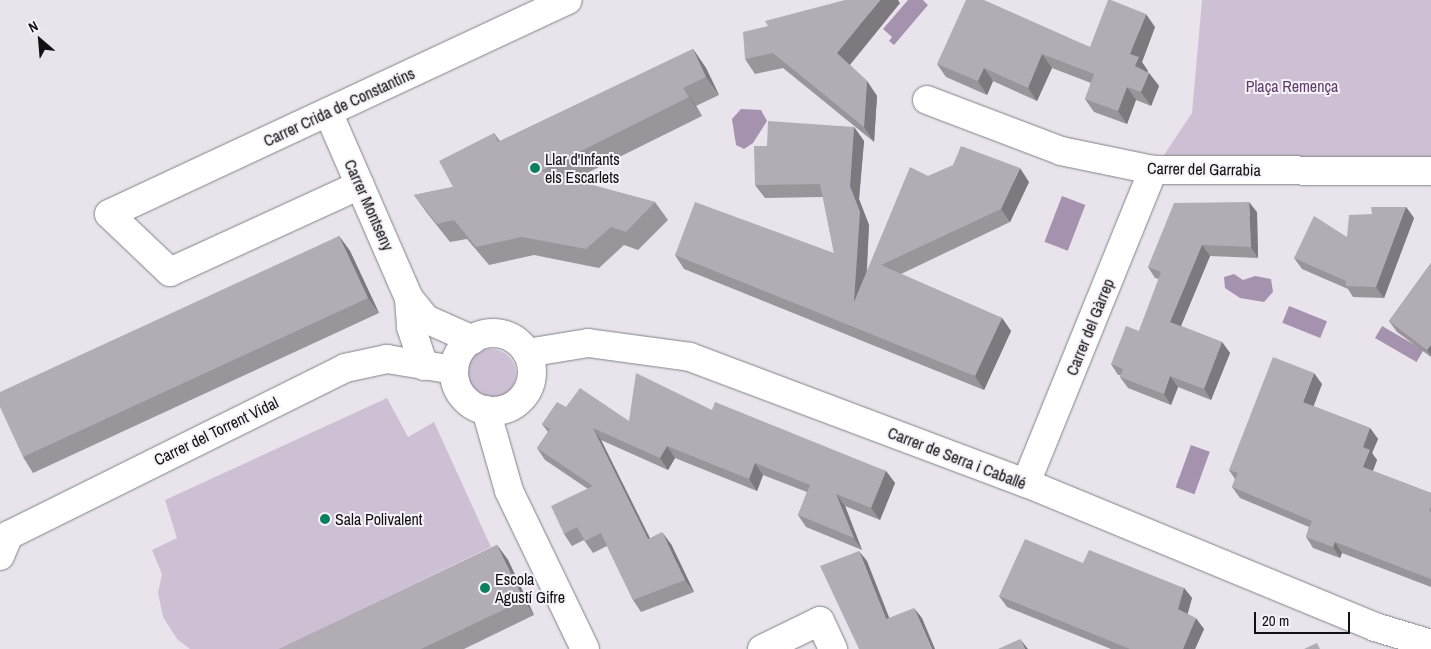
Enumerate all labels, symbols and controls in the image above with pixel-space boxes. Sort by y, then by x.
north arrow [15,15,65,65]
text: N [25,17,41,37]
street label: Carrer Crida de Constantins [260,63,418,151]
park label: Plaça Remença [1246,76,1338,96]
place label: Llar d'Infants els Escarlets [545,149,620,187]
street label: Carrer Montseny [340,156,398,254]
street label: Carrer del Garrabia [1147,158,1261,180]
marker: Llar d'Infants els Escarlets [529,162,541,174]
street label: Carrer del Gàrrep [1062,276,1118,378]
street label: Carrer del Torrent Vidal [151,393,281,469]
street label: Carrer de Serra i Caballé [885,423,1029,493]
place label: Sala Polivalent [335,509,423,529]
marker: Sala Polivalent [319,513,331,525]
place label: Escola Agustí Gifre [495,569,565,607]
marker: Escola Agustí Gifre [479,582,491,594]
scale bar [1256,602,1352,634]
text: 20 m [1262,610,1289,631]

